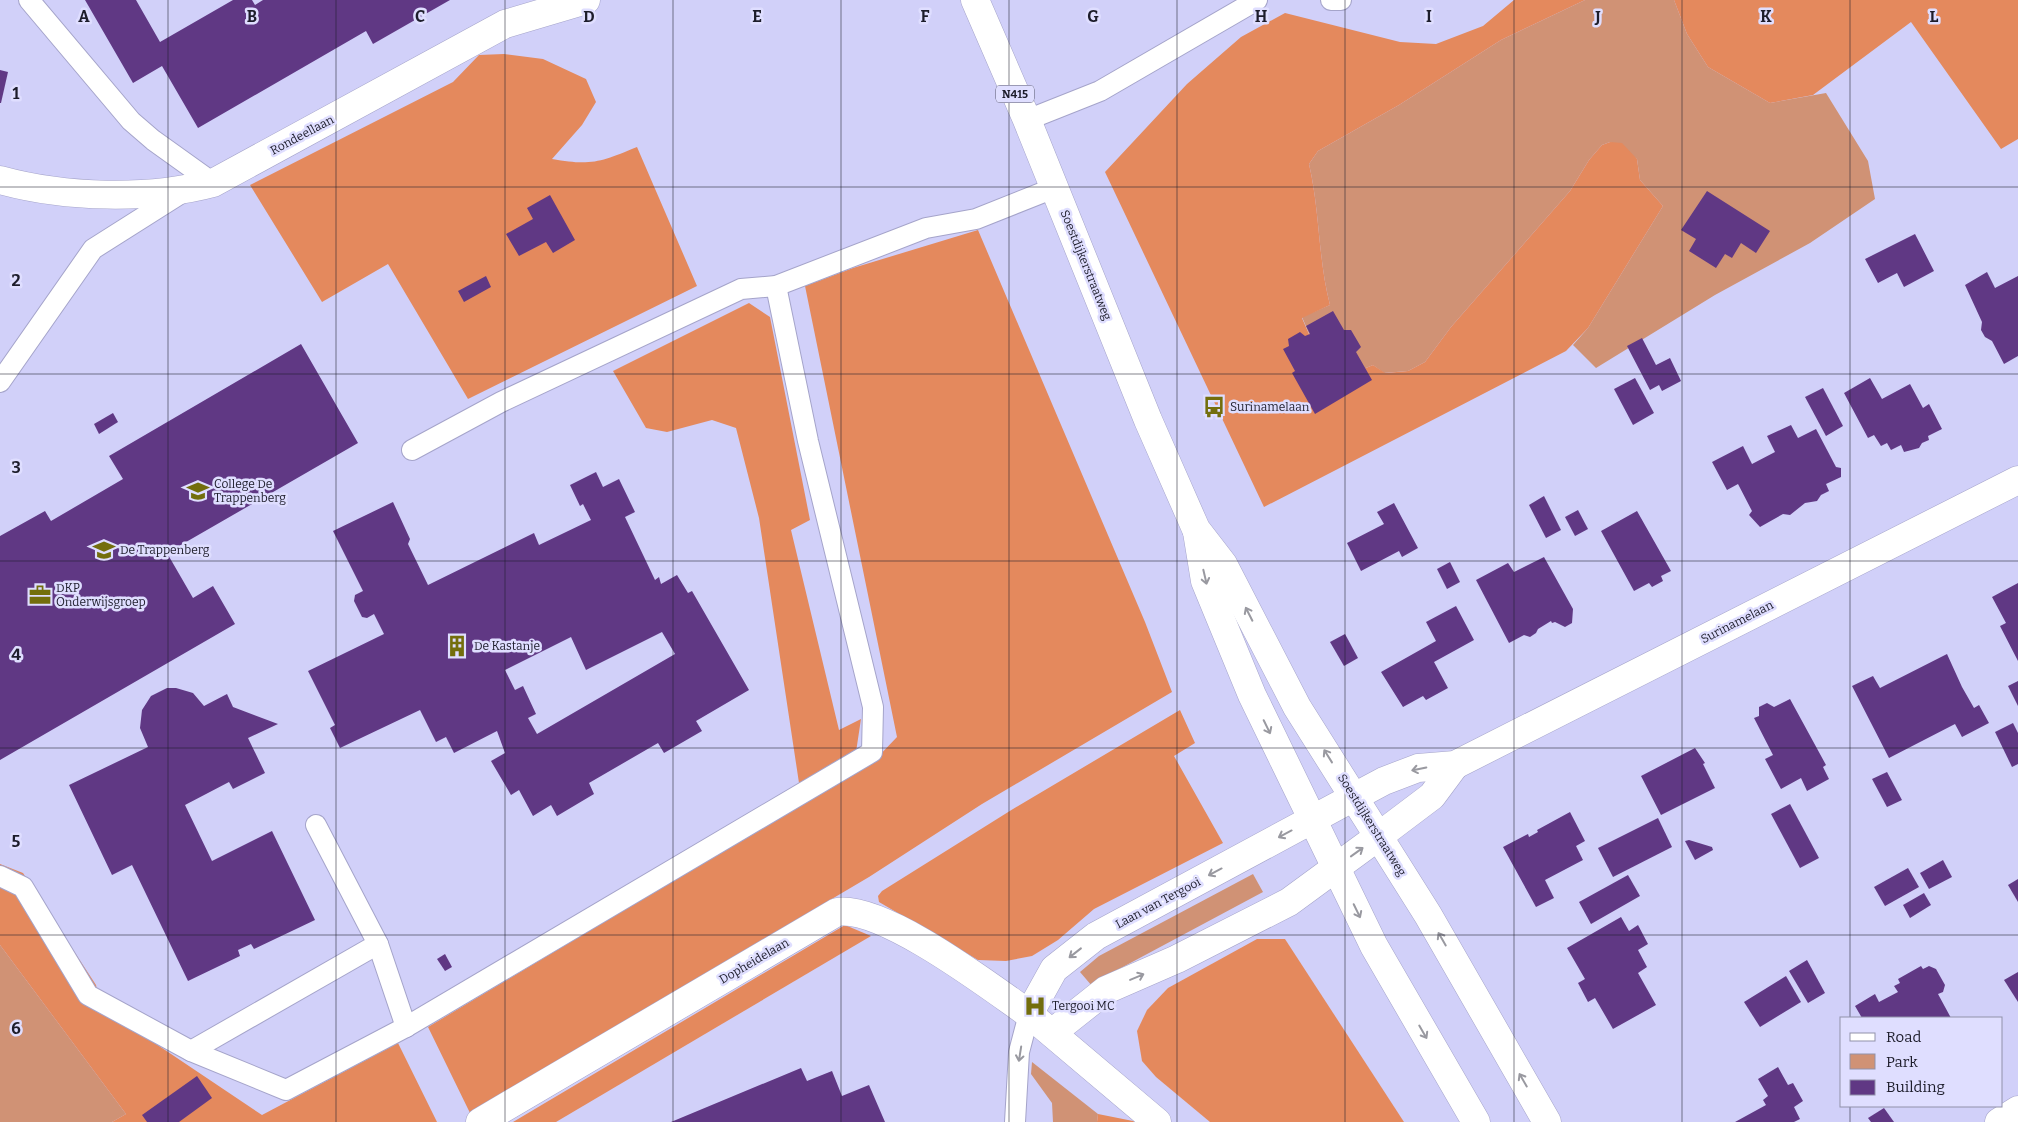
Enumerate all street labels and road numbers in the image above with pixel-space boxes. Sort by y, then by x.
road number: N415 [996,86,1034,102]
street label: Rondeellaan [268,112,336,158]
street label: Soestdijkerstraatweg [1057,208,1115,322]
street label: Surinamelaan [1698,598,1776,646]
street label: Soestdijkerstraatweg [1335,771,1409,879]
street label: Laan van Tergooi [1113,875,1203,931]
street label: Dopheidelaan [717,935,792,987]

